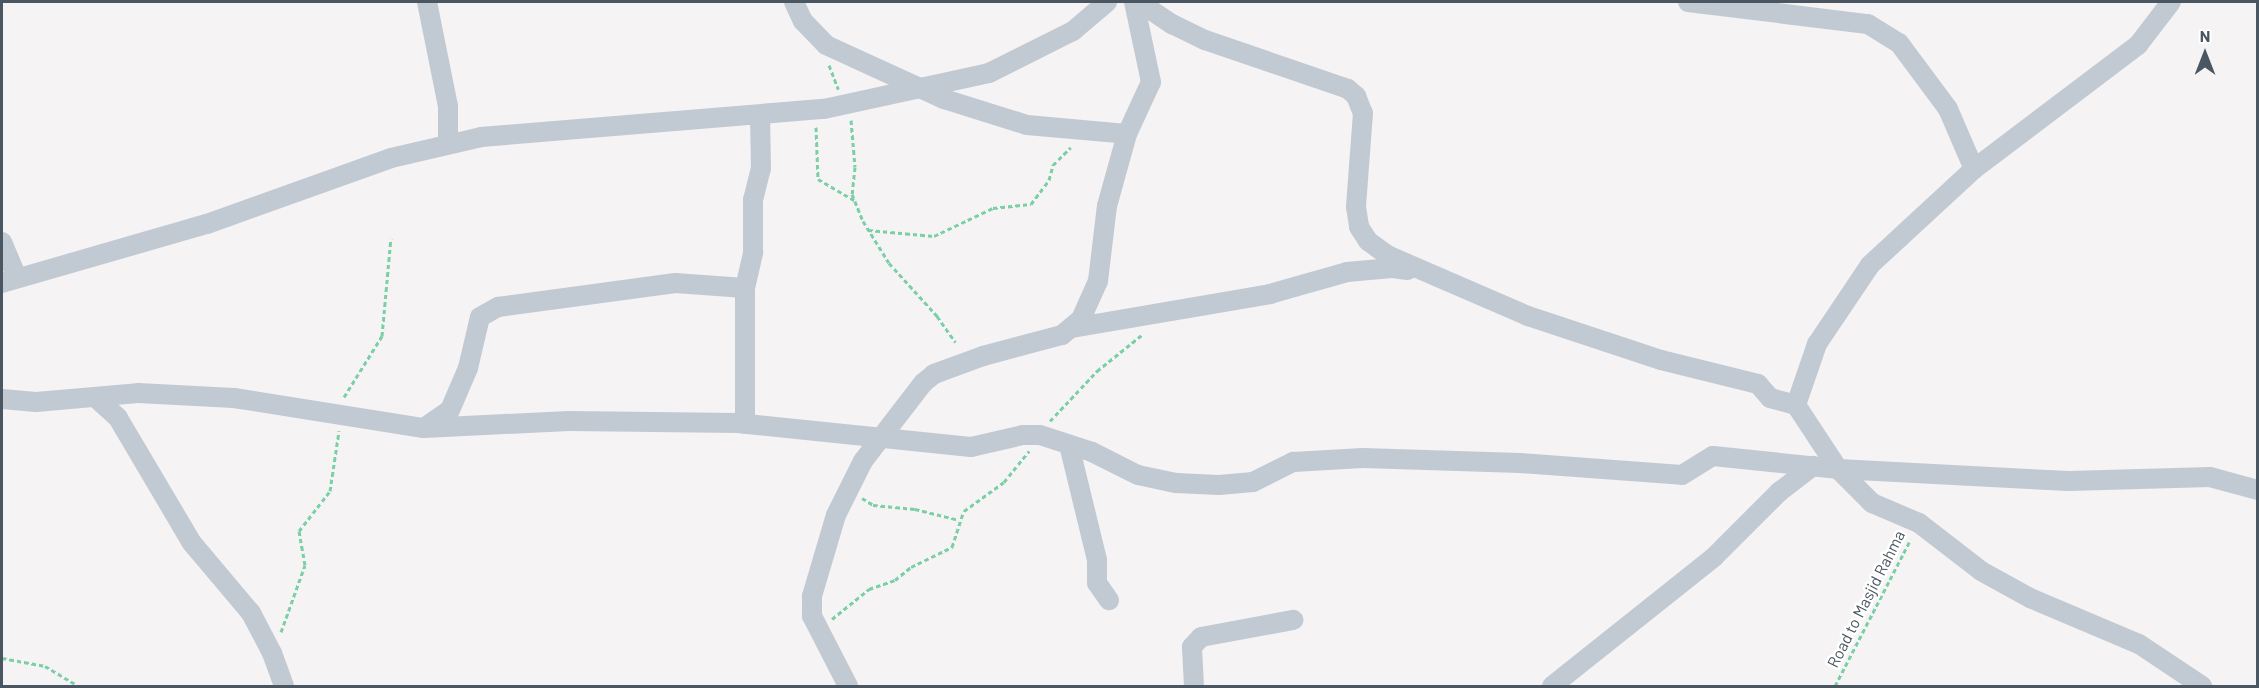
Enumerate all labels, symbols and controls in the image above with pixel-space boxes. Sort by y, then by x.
north arrow [2175,24,2235,84]
text: N [2200,26,2210,45]
street label: Road to Masjid Rahma [1823,527,1909,671]

